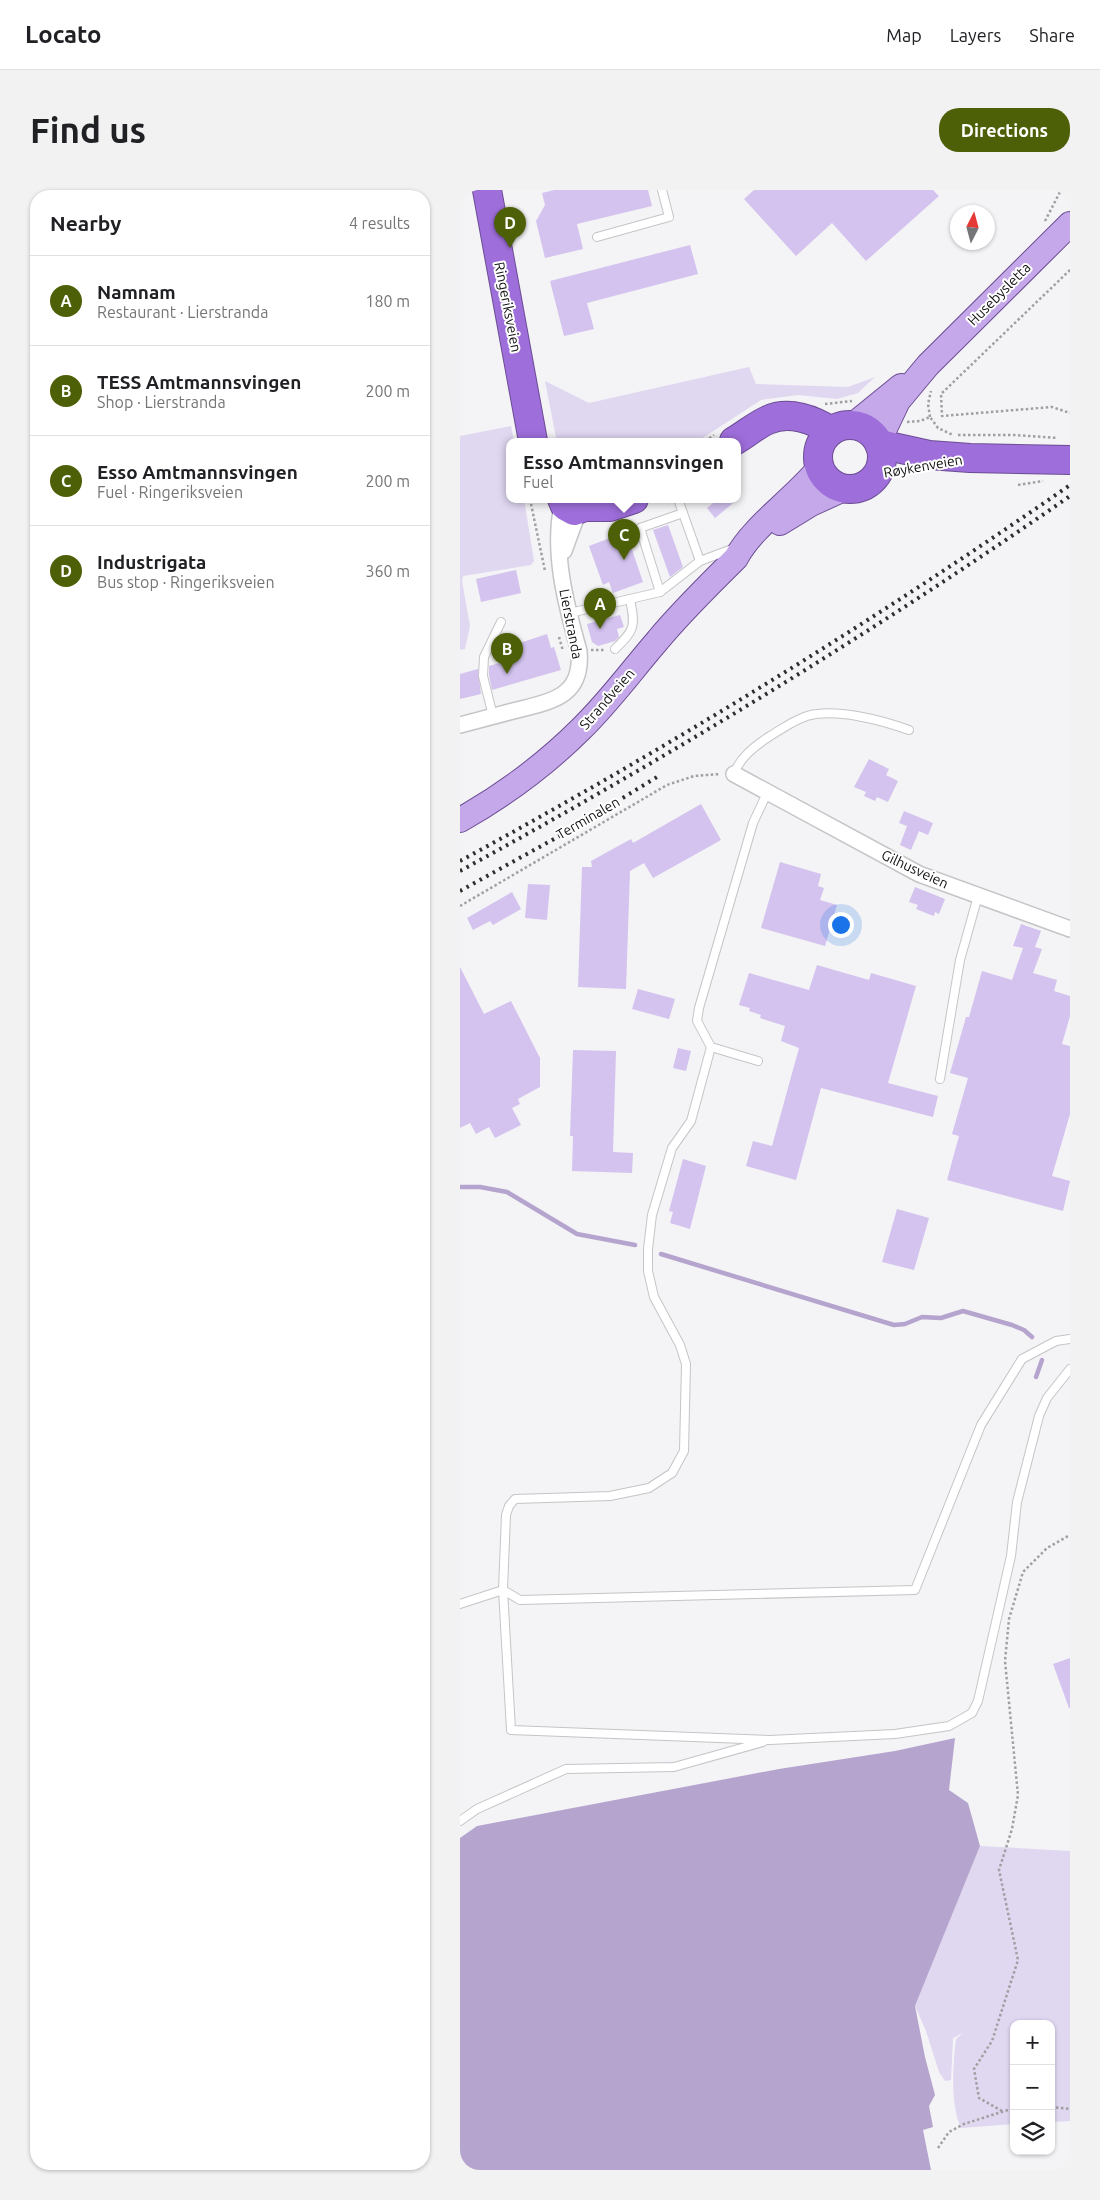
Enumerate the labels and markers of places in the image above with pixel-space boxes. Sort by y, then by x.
pin: D [494,207,526,248]
pin: C [608,519,640,560]
pin: A [584,588,616,629]
pin: B [491,633,523,674]

